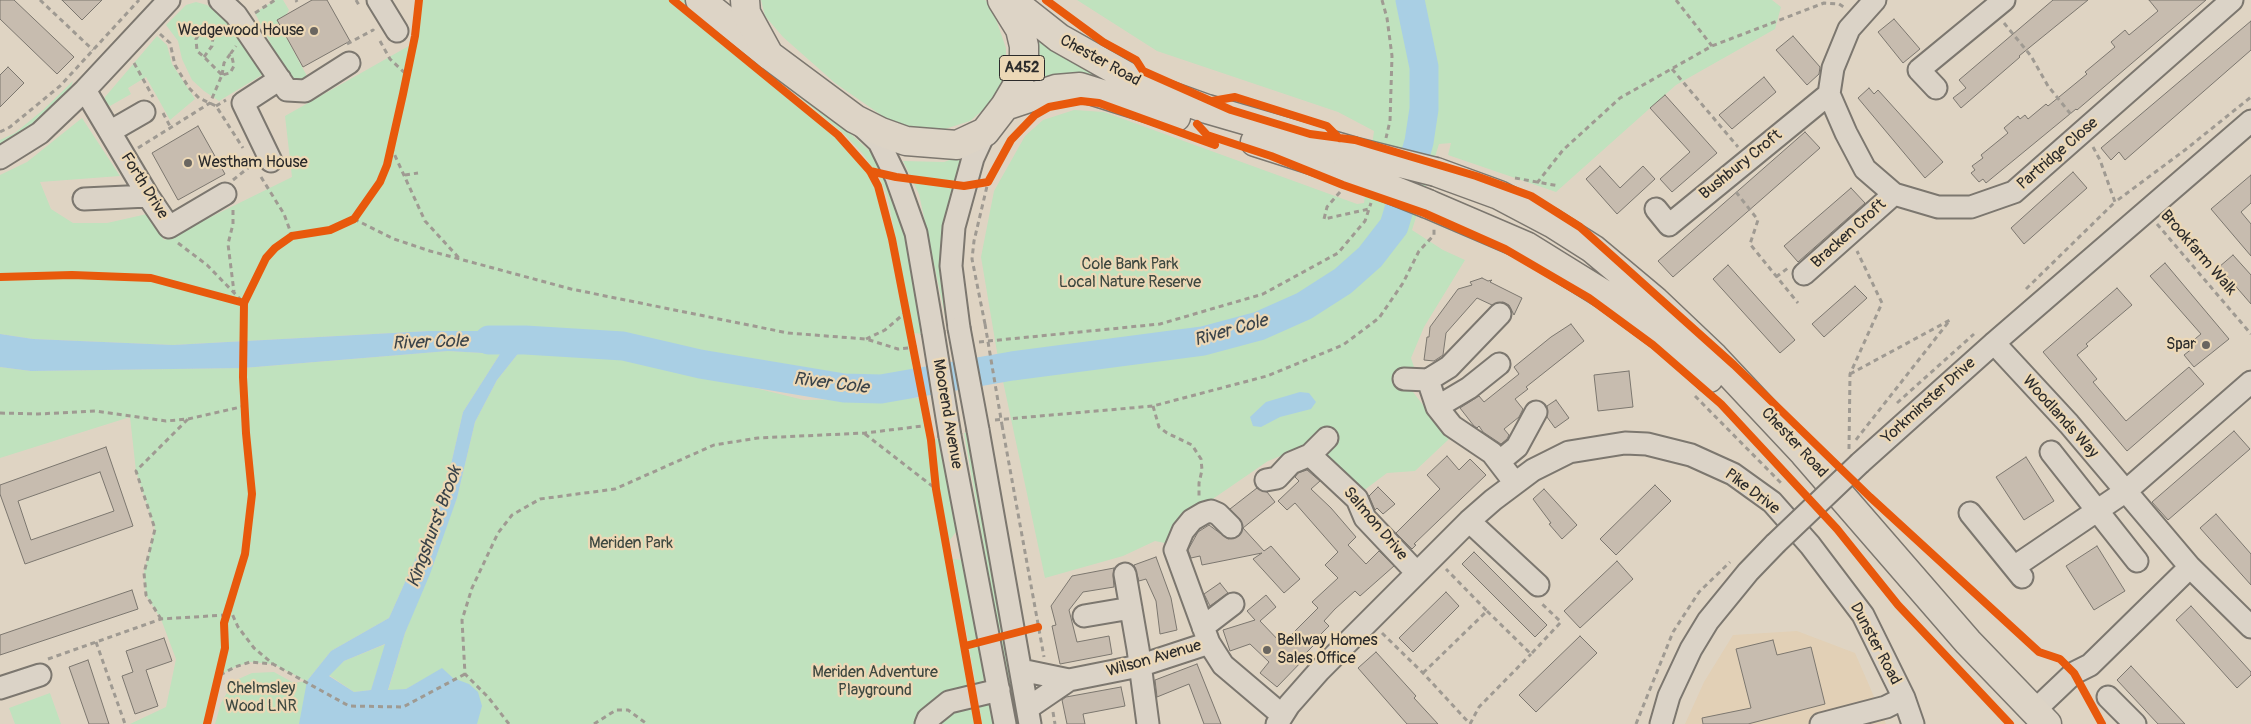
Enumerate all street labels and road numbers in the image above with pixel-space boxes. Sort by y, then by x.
street label: Chester Road [1056,31,1144,91]
road number: A452 [1000,56,1044,80]
street label: Partridge Close [2014,114,2102,194]
street label: Bushbury Croft [1696,126,1786,204]
street label: Forth Drive [116,149,172,223]
street label: Bracken Croft [1808,195,1890,273]
street label: Brookfarm Walk [2156,206,2240,300]
street label: Yorkminster Drive [1878,354,1980,448]
street label: Moorend Avenue [928,358,966,470]
street label: Woodlands Way [2018,372,2102,462]
street label: Chester Road [1757,404,1831,482]
street label: Pike Drive [1721,465,1783,519]
street label: Salmon Drive [1339,483,1411,565]
street label: Dunster Road [1845,600,1905,688]
street label: Wilson Avenue [1104,636,1204,682]

